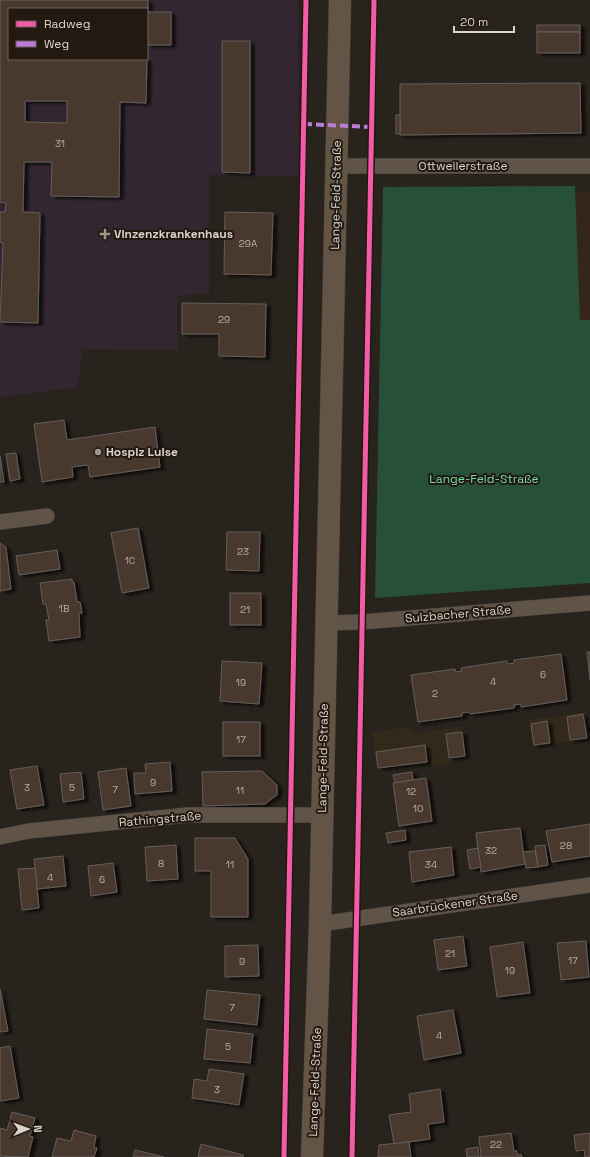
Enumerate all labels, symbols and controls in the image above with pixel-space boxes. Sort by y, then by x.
legend [8,8,148,60]
scale bar [454,8,514,34]
text: 20 m [460,14,488,30]
text: Radweg [44,16,90,32]
text: Weg [44,36,69,52]
house number: 31 [55,137,65,150]
street label: Lange-Feld-Straße [327,140,345,250]
street label: Ottweilerstraße [419,158,507,174]
place label: Vinzenzkrankenhaus [114,226,233,242]
marker: Vinzenzkrankenhaus [99,228,111,240]
house number: 29A [239,237,258,250]
house number: 29 [218,313,230,326]
place label: Hospiz Luise [106,444,178,460]
marker: Hospiz Luise [93,447,103,457]
park label: Lange-Feld-Straße [429,471,539,487]
house number: 23 [237,545,249,558]
house number: 1C [125,554,135,567]
street label: Sulzbacher Straße [404,601,512,627]
house number: 1B [59,602,70,615]
house number: 21 [240,603,250,616]
house number: 6 [540,668,546,681]
house number: 4 [490,675,496,688]
house number: 19 [236,676,246,689]
house number: 2 [432,687,438,700]
street label: Lange-Feld-Straße [314,703,332,813]
house number: 17 [236,733,246,746]
house number: 9 [150,776,156,789]
house number: 3 [24,781,30,794]
house number: 5 [69,781,75,794]
house number: 7 [112,783,118,796]
house number: 11 [236,784,244,797]
house number: 12 [406,785,416,798]
house number: 10 [413,802,423,815]
street label: Rathingstraße [118,807,202,831]
house number: 28 [560,839,572,852]
house number: 32 [485,844,497,857]
house number: 8 [158,857,164,870]
house number: 11 [226,858,234,871]
house number: 34 [425,858,437,871]
house number: 4 [47,871,53,884]
house number: 6 [99,873,105,886]
street label: Saarbrückener Straße [391,887,519,921]
house number: 21 [445,947,455,960]
house number: 17 [568,954,578,967]
house number: 9 [239,955,245,968]
house number: 19 [505,964,515,977]
house number: 7 [229,1001,235,1014]
street label: Lange-Feld-Straße [305,1027,325,1137]
house number: 4 [436,1029,442,1042]
house number: 5 [225,1040,231,1053]
house number: 3 [214,1083,220,1096]
north arrow [8,1109,48,1149]
text: N [31,1125,45,1133]
house number: 22 [490,1138,502,1151]

